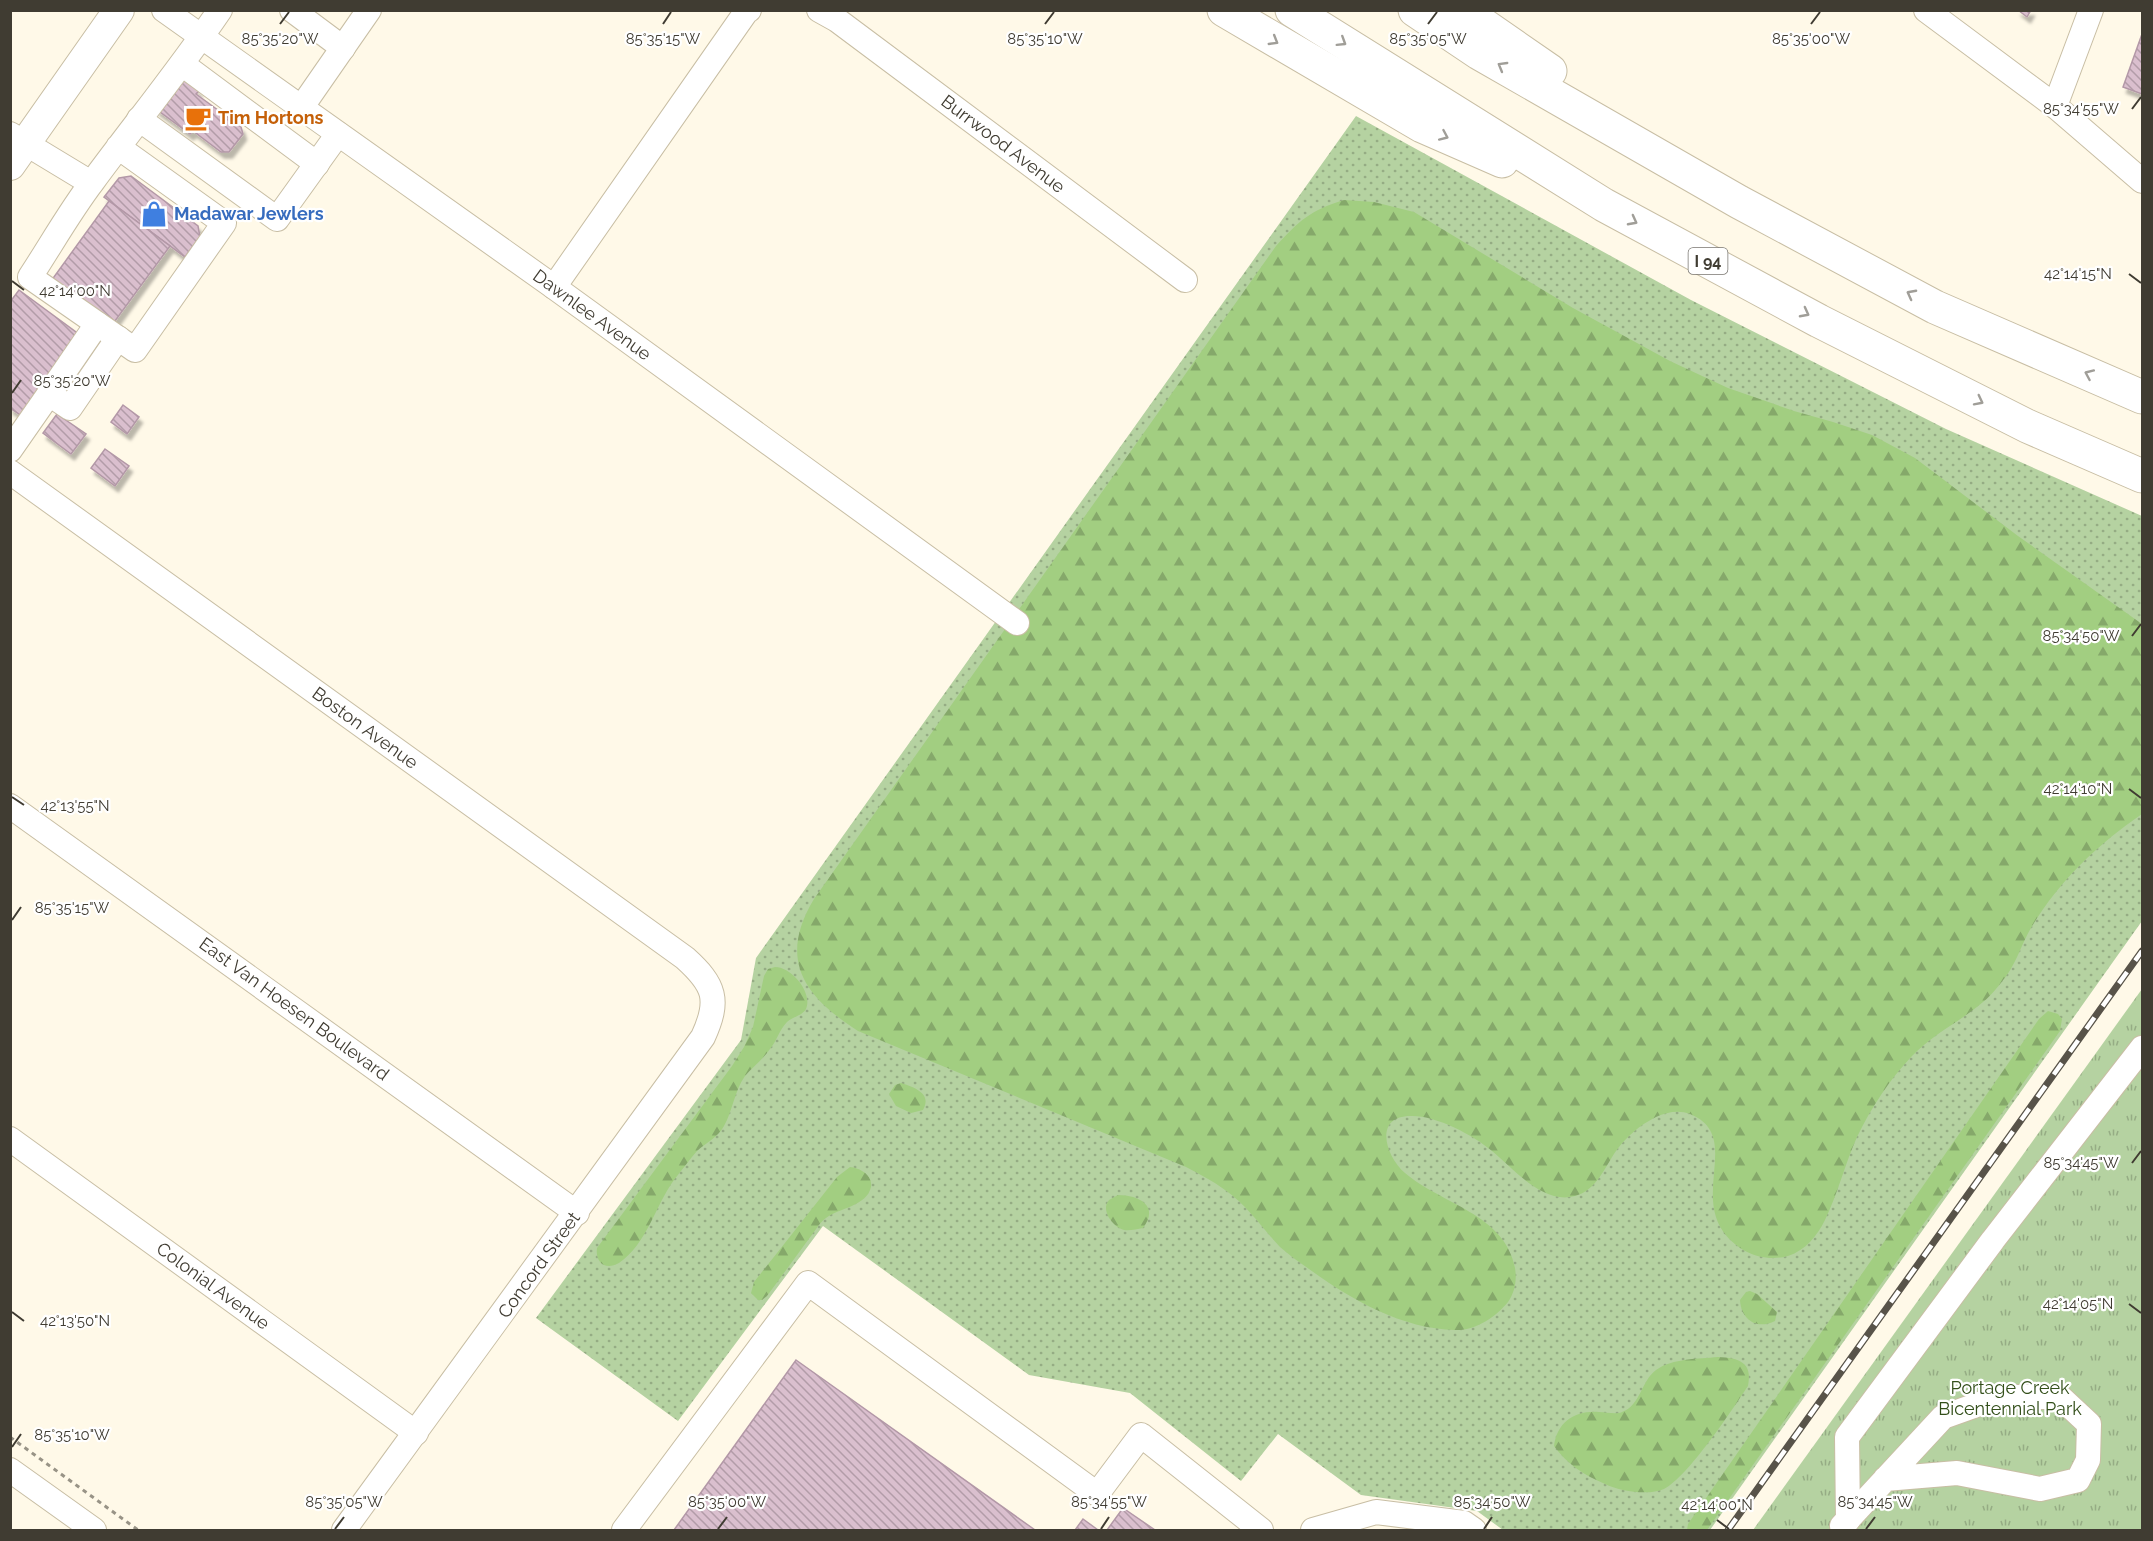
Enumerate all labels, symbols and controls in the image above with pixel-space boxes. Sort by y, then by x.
text: 85°35'20"W [242,30,319,48]
text: 85°35'15"W [626,30,701,48]
text: 85°35'10"W [1007,30,1083,48]
text: 85°35'05"W [1389,30,1467,48]
text: 85°35'00"W [1772,30,1850,48]
one-way arrow [1268,34,1278,45]
one-way arrow [1336,34,1346,46]
one-way arrow [1498,62,1508,73]
street label: Burrwood Avenue [937,90,1070,197]
text: 85°34'55"W [2043,100,2119,118]
cafe icon: Tim Hortons [183,103,213,133]
place label: Tim Hortons [218,107,324,128]
one-way arrow [1438,129,1449,141]
shop icon: Madawar Jewlers [139,199,169,229]
place label: Madawar Jewlers [174,203,324,224]
one-way arrow [1627,214,1637,225]
road number: I 94 [1688,248,1728,274]
street label: Dawnlee Avenue [529,265,656,365]
text: 42°14'15"N [2044,265,2112,283]
text: 42°14'00"N [39,282,111,300]
one-way arrow [1907,290,1917,301]
one-way arrow [1799,306,1809,317]
one-way arrow [2084,369,2095,381]
text: 85°35'20"W [34,372,111,390]
one-way arrow [1972,394,1983,406]
text: 85°34'50"W [2043,627,2120,645]
street label: Boston Avenue [308,682,423,773]
text: 42°14'10"N [2044,780,2112,798]
text: 42°13'55"N [40,797,110,815]
text: 85°35'15"W [35,899,110,917]
street label: East Van Hoesen Boulevard [195,933,393,1085]
text: 85°34'45"W [2043,1154,2119,1172]
street label: Concord Street [493,1208,584,1322]
street label: Colonial Avenue [153,1238,274,1334]
text: 42°14'05"N [2043,1295,2113,1313]
text: 42°13'50"N [40,1312,110,1330]
park label: Portage Creek Bicentennial Park [1938,1377,2082,1419]
text: 85°35'10"W [34,1426,110,1444]
text: 85°35'05"W [305,1493,383,1511]
text: 85°35'00"W [688,1493,766,1511]
text: 85°34'55"W [1071,1493,1147,1511]
text: 85°34'50"W [1454,1493,1531,1511]
text: 85°34'45"W [1837,1493,1913,1511]
text: 42°14'00"N [1681,1496,1753,1514]

